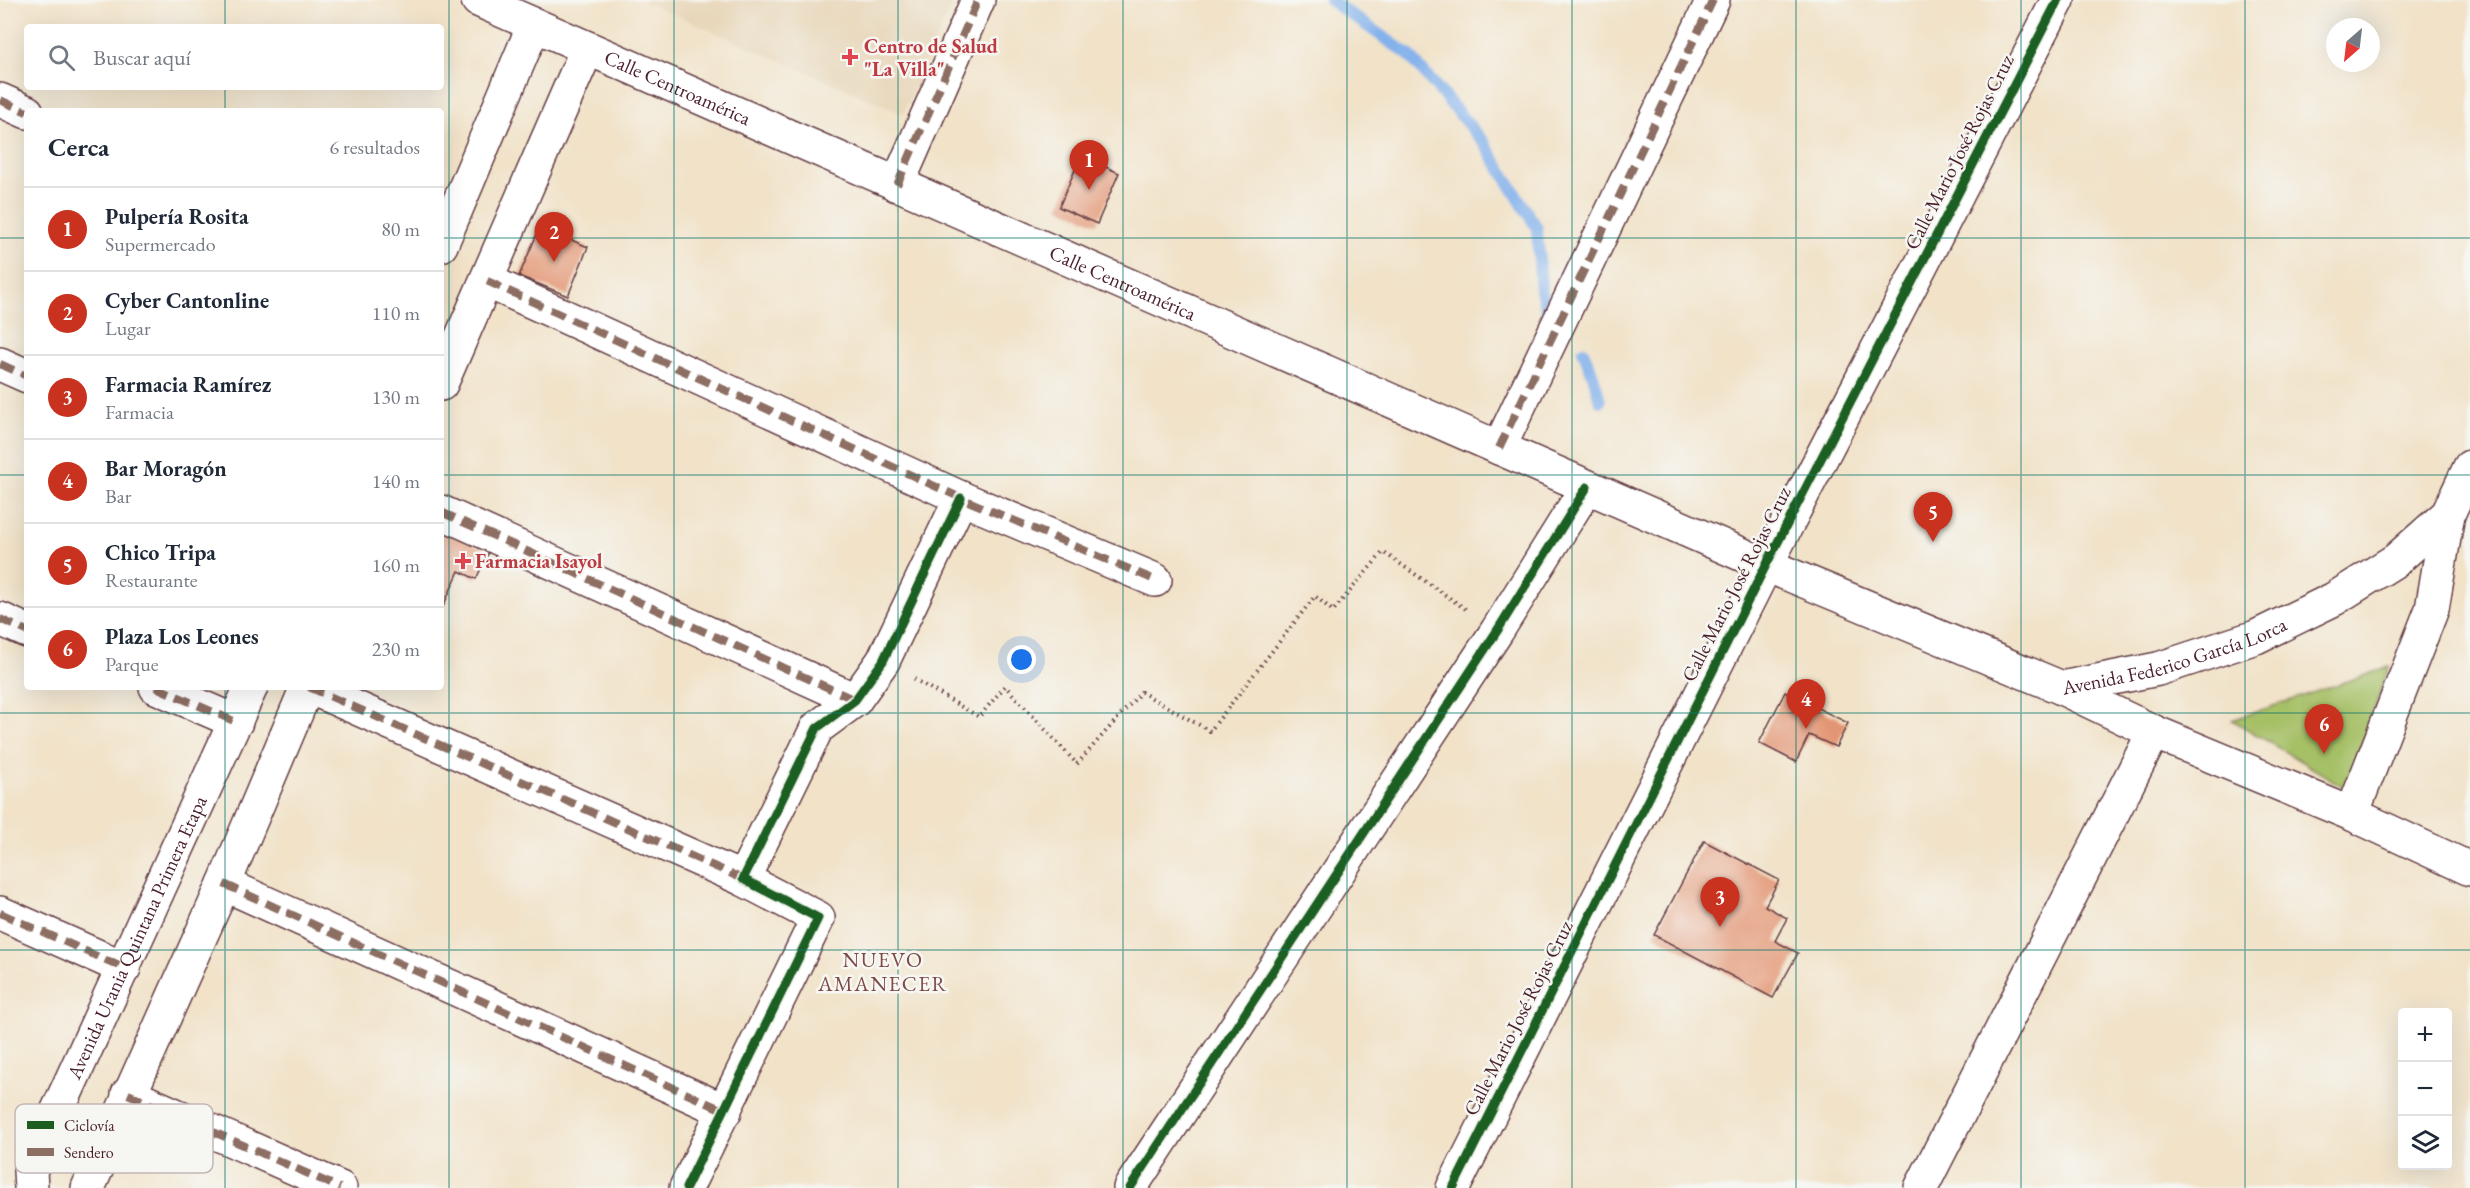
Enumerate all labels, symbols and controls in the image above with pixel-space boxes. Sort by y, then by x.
north arrow [2326,18,2380,72]
search box [24,24,444,90]
place label: Centro de Salud "La Villa" [864,33,998,82]
icon: search [45,41,78,74]
text: Buscar aquí [93,43,191,72]
street label: Calle Centroamérica [600,44,755,131]
marker: Centro de Salud "La Villa" [841,48,859,66]
street label: Calle Mario José Rojas Cruz [1898,50,2020,254]
text: Cerca [48,130,109,164]
text: 6 resultados [329,134,420,160]
pin: 1 [1070,140,1108,190]
text: Pulpería Rosita [105,202,249,231]
pin: 2 [534,212,574,262]
text: 1 [62,216,73,242]
text: 80 m [381,216,420,242]
text: Supermercado [105,231,216,257]
street label: Calle Centroamérica [1045,239,1200,326]
text: Cyber Cantonline [105,286,269,315]
text: 2 [62,300,73,326]
text: 110 m [372,300,420,326]
text: Lugar [105,315,151,341]
text: Farmacia Ramírez [105,370,271,399]
text: 3 [62,384,73,410]
text: 130 m [372,384,420,410]
text: Farmacia [105,399,174,425]
text: Bar Moragón [105,454,227,483]
text: 4 [62,468,73,494]
text: 140 m [372,468,420,494]
street label: Calle Mario José Rojas Cruz [1675,482,1797,686]
text: Bar [105,483,131,509]
pin: 5 [1914,492,1952,542]
text: Chico Tripa [105,538,216,567]
place label: Farmacia Isayol [475,548,603,574]
text: 5 [62,552,73,578]
text: 160 m [372,552,420,578]
marker: Farmacia Isayol [456,554,470,568]
text: Restaurante [105,567,198,593]
street label: Avenida Federico García Lorca [2059,611,2291,701]
text: Plaza Los Leones [105,622,259,651]
text: 6 [62,636,73,662]
text: 230 m [372,636,420,662]
your location [1007,645,1036,674]
text: Parque [105,651,158,677]
pin: 4 [1786,680,1826,729]
pin: 6 [2304,704,2344,754]
street label: Avenida Urania Quintana Primera Etapa [60,791,213,1084]
pin: 3 [1700,878,1740,927]
street label: Calle Mario José Rojas Cruz [1457,916,1579,1120]
district label: NUEVO AMANECER [817,946,948,997]
map controls [2398,1008,2452,1170]
button: + [2398,1008,2452,1062]
button: − [2398,1062,2452,1116]
legend [15,1104,213,1173]
text: Ciclovía [64,1115,115,1136]
button: layers [2398,1116,2452,1170]
text: Sendero [64,1142,114,1163]

